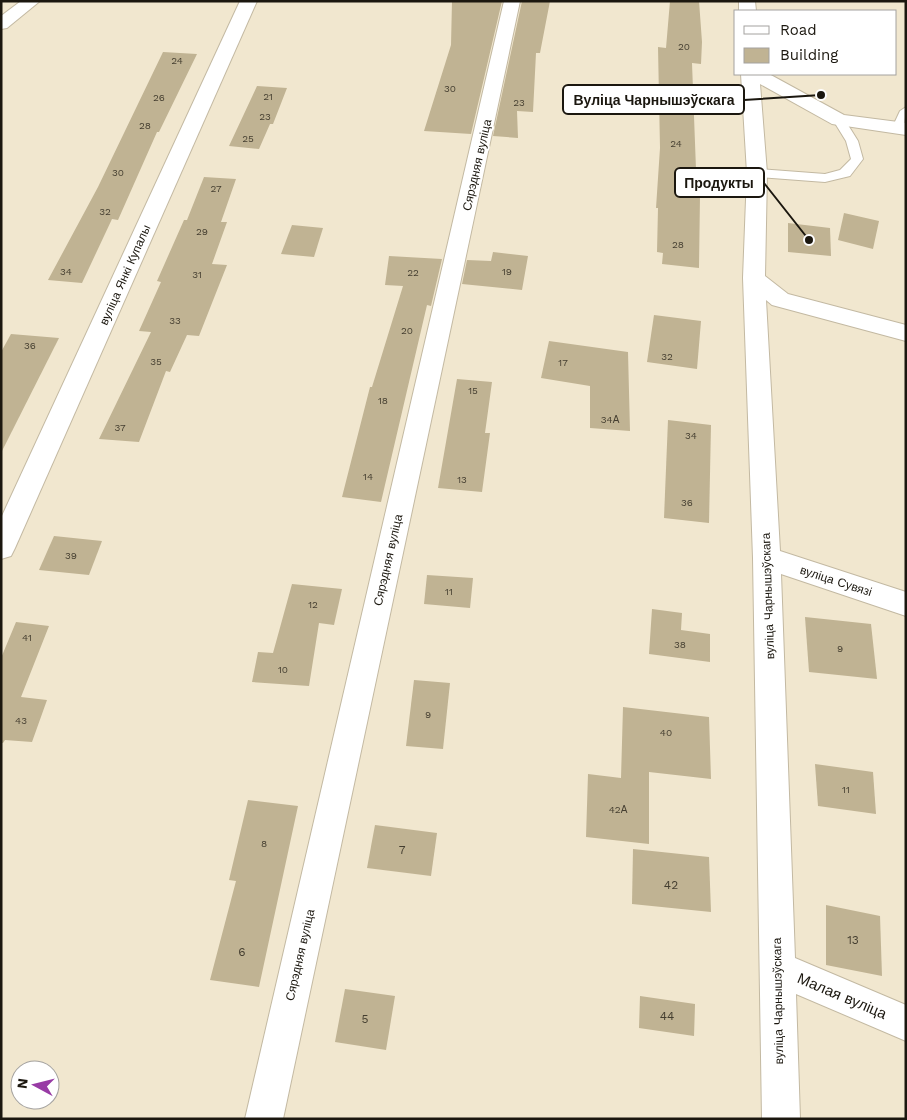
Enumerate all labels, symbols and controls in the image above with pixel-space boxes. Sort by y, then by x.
legend [734,10,897,75]
text: Road [780,21,817,39]
house number: 20 [678,41,690,52]
text: Building [780,46,838,64]
house number: 24 [171,55,183,66]
house number: 30 [444,83,456,94]
callout: Вуліца Чарнышэўскага [563,85,744,114]
house number: 21 [263,91,273,102]
house number: 26 [153,92,165,103]
text: Вуліца Чарнышэўскага [573,92,735,108]
house number: 23 [513,97,525,108]
house number: 23 [259,111,271,122]
street label: Сярэдняя вуліца [460,118,494,212]
house number: 28 [139,120,151,131]
house number: 25 [242,133,254,144]
house number: 24 [670,138,682,149]
house number: 30 [112,167,124,178]
callout: Продукты [675,168,764,197]
text: Продукты [684,175,754,191]
house number: 27 [210,183,222,194]
house number: 32 [99,206,111,217]
street label: вуліца Янкі Купалы [97,223,153,327]
house number: 29 [196,226,208,237]
house number: 28 [672,239,684,250]
house number: 34 [60,266,72,277]
house number: 19 [502,266,512,277]
house number: 22 [407,267,419,278]
house number: 31 [192,269,202,280]
house number: 33 [169,315,181,326]
house number: 20 [401,325,413,336]
house number: 36 [24,340,36,351]
house number: 32 [661,351,673,362]
house number: 35 [150,356,162,367]
house number: 17 [558,357,568,368]
house number: 15 [468,385,478,396]
house number: 18 [378,395,388,406]
house number: 34А [601,414,620,425]
house number: 37 [114,422,126,433]
house number: 34 [685,430,697,441]
house number: 14 [363,471,373,482]
house number: 13 [457,474,467,485]
house number: 36 [681,497,693,508]
street label: Сярэдняя вуліца [371,513,405,607]
street label: вуліца Чарнышэўскага [759,532,777,659]
house number: 39 [65,550,77,561]
street label: вуліца Сувязі [798,563,874,599]
house number: 11 [445,586,453,597]
house number: 12 [308,599,318,610]
house number: 41 [22,632,32,643]
house number: 38 [674,639,686,650]
house number: 9 [837,643,843,654]
house number: 10 [278,664,288,675]
house number: 9 [425,709,431,720]
house number: 43 [15,715,27,726]
house number: 40 [660,727,672,738]
house number: 11 [842,784,850,795]
house number: 42А [609,804,628,815]
house number: 8 [261,838,267,849]
house number: 7 [399,843,406,857]
house number: 42 [664,878,678,892]
street label: Сярэдняя вуліца [283,908,317,1002]
house number: 13 [847,933,859,947]
street label: вуліца Чарнышэўскага [770,937,786,1064]
house number: 6 [238,945,246,959]
street label: Малая вуліца [795,969,890,1023]
house number: 44 [660,1009,674,1023]
house number: 5 [362,1012,369,1026]
north arrow [10,1060,60,1110]
text: N [14,1077,31,1090]

